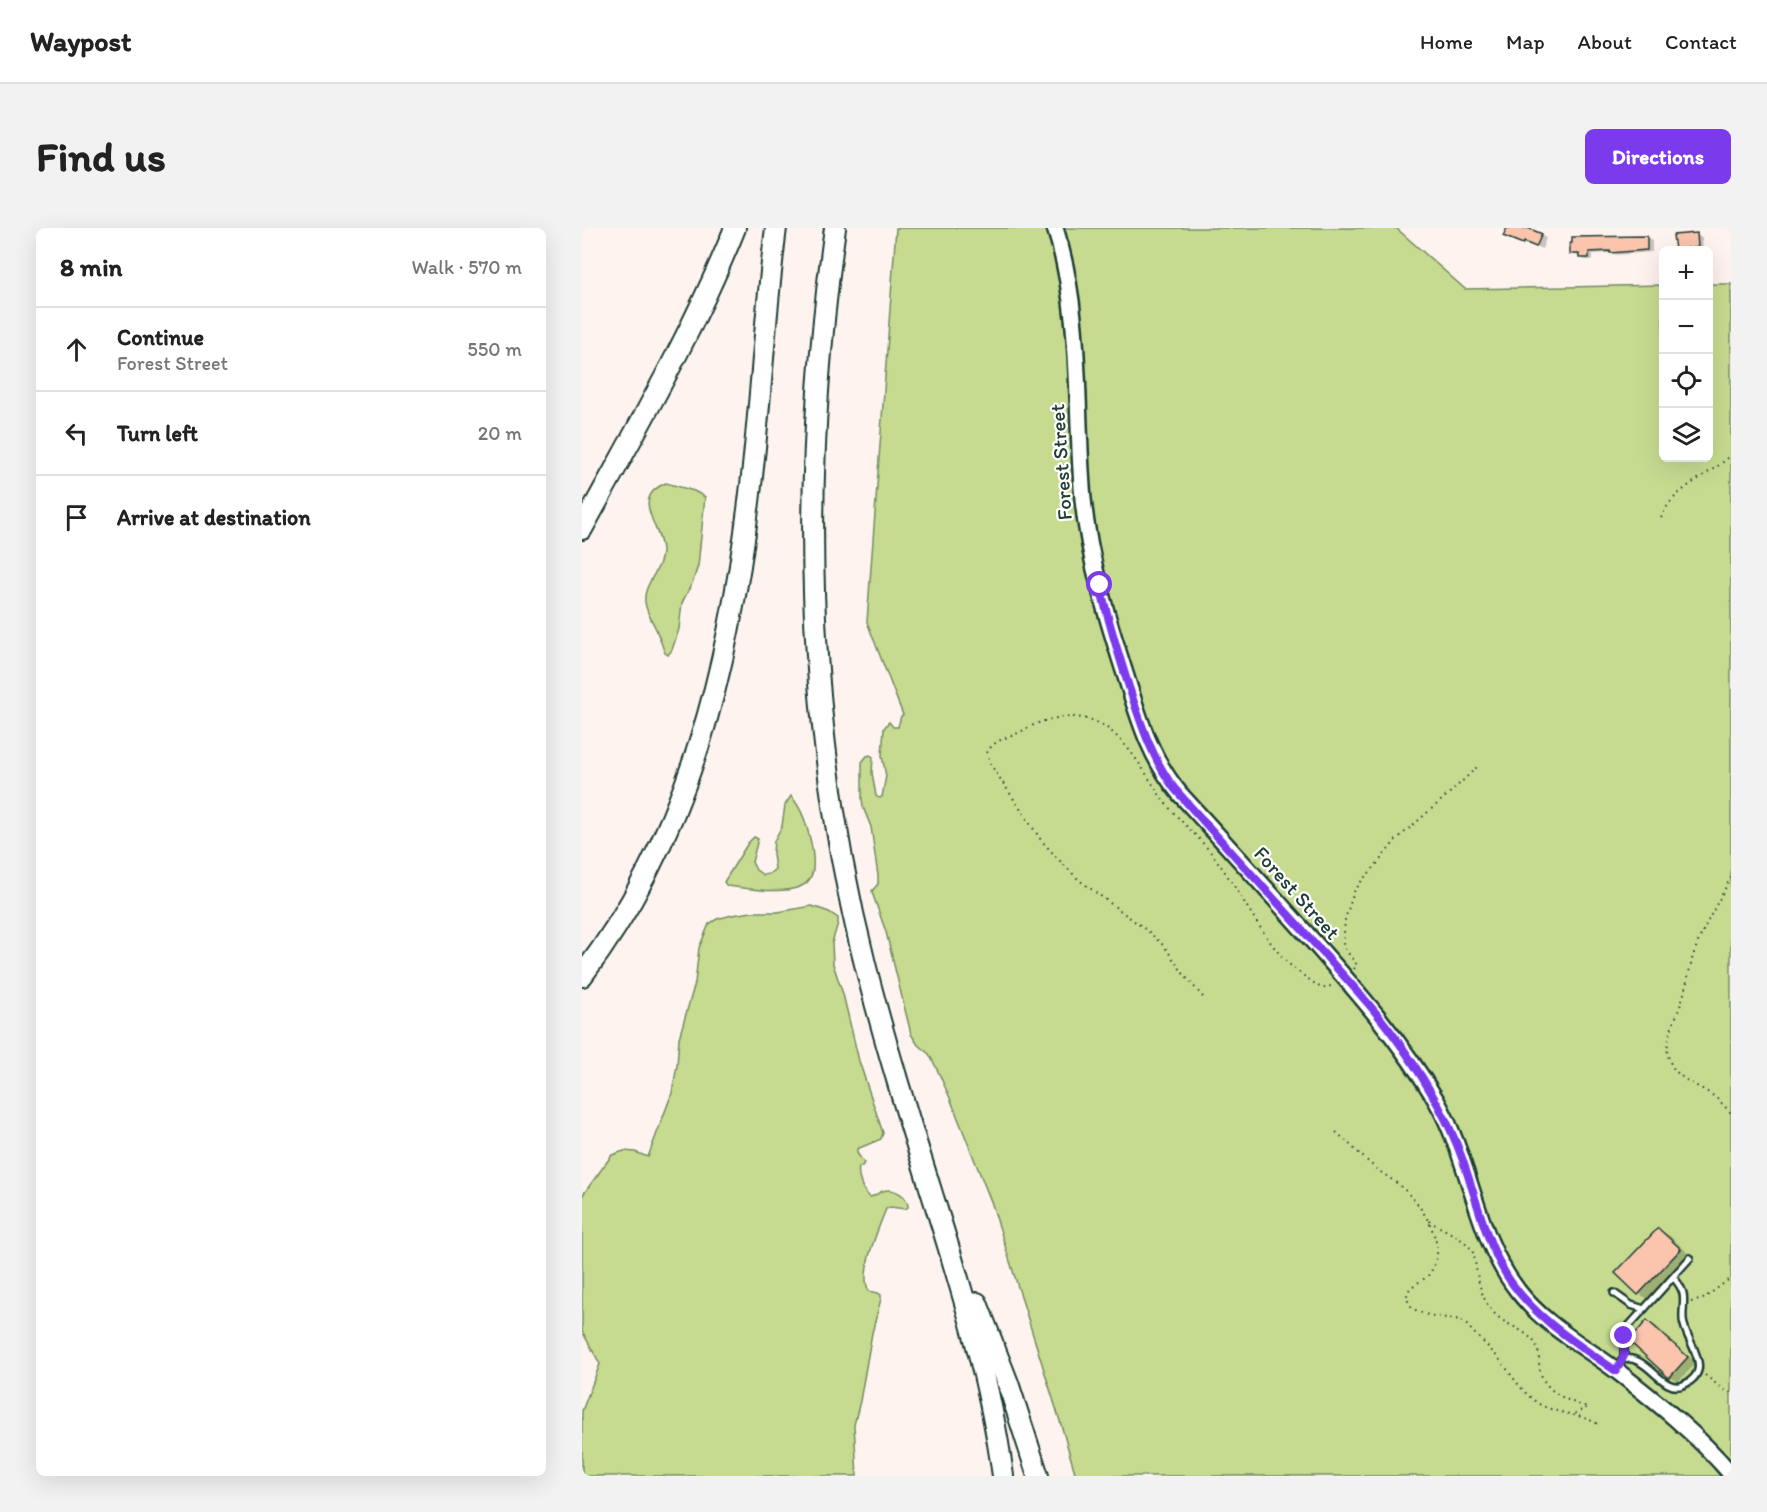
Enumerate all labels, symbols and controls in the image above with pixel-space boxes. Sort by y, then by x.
text: Waypost [30,24,132,58]
text: Home [1420,29,1473,54]
text: Map [1506,29,1545,54]
text: About [1578,29,1632,54]
text: Contact [1665,29,1737,54]
button: Directions [1585,129,1731,184]
text: Find us [36,131,166,182]
map controls [1659,246,1713,462]
button: + [1659,246,1713,300]
text: 8 min [60,251,122,283]
text: Walk · 570 m [411,255,522,279]
button: − [1659,300,1713,354]
text: Continue [117,324,204,351]
icon: ahead [60,333,93,366]
text: 550 m [467,337,522,361]
text: Forest Street [117,351,228,375]
button: locate [1659,354,1713,408]
street label: Forest Street [1044,403,1077,521]
button: layers [1659,408,1713,462]
icon: left [60,417,93,450]
text: Turn left [117,420,198,447]
text: 20 m [478,421,522,445]
icon: arrive [60,501,93,534]
text: Arrive at destination [117,504,311,531]
route start [1086,571,1112,597]
street label: Forest Street [1249,841,1346,944]
route end [1610,1322,1636,1348]

